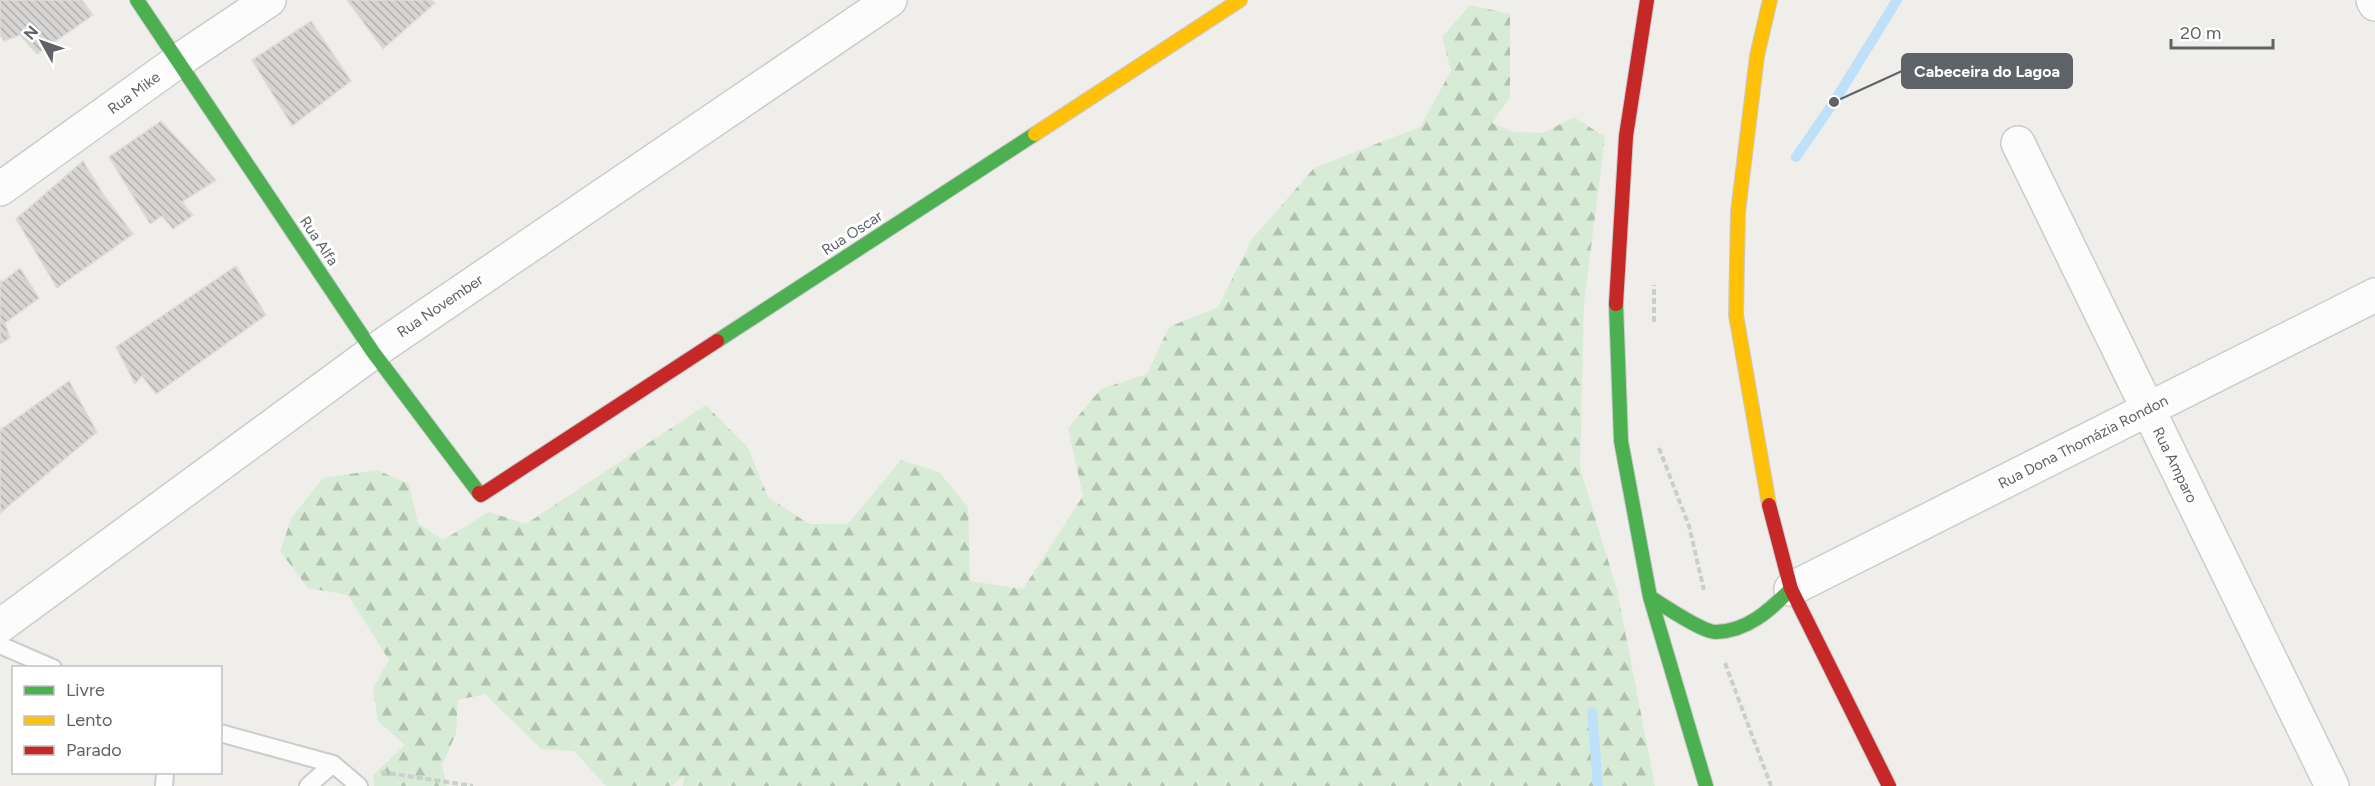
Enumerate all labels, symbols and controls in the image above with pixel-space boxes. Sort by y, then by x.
north arrow [12,12,72,72]
scale bar [2171,12,2273,50]
text: N [20,22,42,44]
text: 20 m [2180,22,2221,44]
callout: Cabeceira do Lagoa [1902,54,2072,88]
text: Cabeceira do Lagoa [1914,62,2060,81]
street label: Rua Mike [104,68,164,118]
street label: Rua Oscar [818,207,886,259]
street label: Rua Alfa [296,213,342,269]
street label: Rua November [394,271,486,341]
street label: Rua Dona Thomázia Rondon [1995,391,2171,493]
street label: Rua Amparo [2149,424,2201,506]
legend [12,666,222,774]
text: Livre [66,679,105,701]
text: Lento [66,709,112,731]
text: Parado [66,739,122,761]

